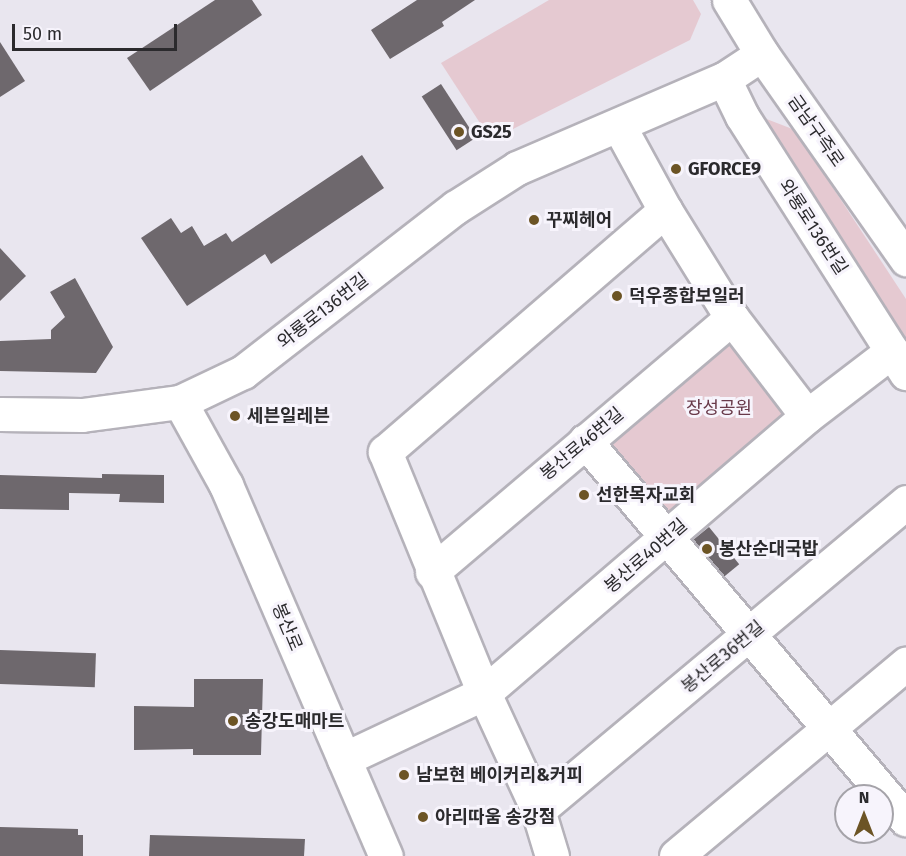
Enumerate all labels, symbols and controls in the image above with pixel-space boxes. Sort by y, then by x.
scale bar [15,12,180,50]
text: 50 m [23,23,62,45]
street label: 금남구즉로 [783,91,849,171]
place label: GS25 [471,121,512,143]
marker: GS25 [452,125,466,139]
place label: GFORCE9 [688,158,761,180]
marker: GFORCE9 [669,162,683,176]
street label: 와룡로136번길 [774,175,852,279]
place label: 꾸찌헤어 [546,209,612,231]
marker: 꾸찌헤어 [527,213,541,227]
street label: 와룡로136번길 [273,269,373,353]
place label: 덕우종합보일러 [629,285,745,307]
marker: 덕우종합보일러 [610,289,624,303]
park label: 장성공원 [686,397,752,419]
street label: 봉산로46번길 [536,403,628,485]
place label: 세븐일레븐 [247,405,330,427]
marker: 세븐일레븐 [228,409,242,423]
place label: 선한목자교회 [596,484,695,506]
marker: 선한목자교회 [577,488,591,502]
street label: 봉산로40번길 [600,514,692,598]
place label: 봉산순대국밥 [719,538,818,560]
marker: 봉산순대국밥 [700,542,714,556]
street label: 봉산로 [267,600,307,654]
street label: 봉산로36번길 [677,616,769,698]
place label: 송강도매마트 [245,710,344,732]
marker: 송강도매마트 [226,714,240,728]
place label: 남보현 베이커리&커피 [416,764,583,786]
marker: 남보현 베이커리&커피 [397,768,411,782]
north arrow [834,784,894,844]
text: N [859,788,869,807]
place label: 아리따움 송강점 [435,806,555,828]
marker: 아리따움 송강점 [416,810,430,824]

